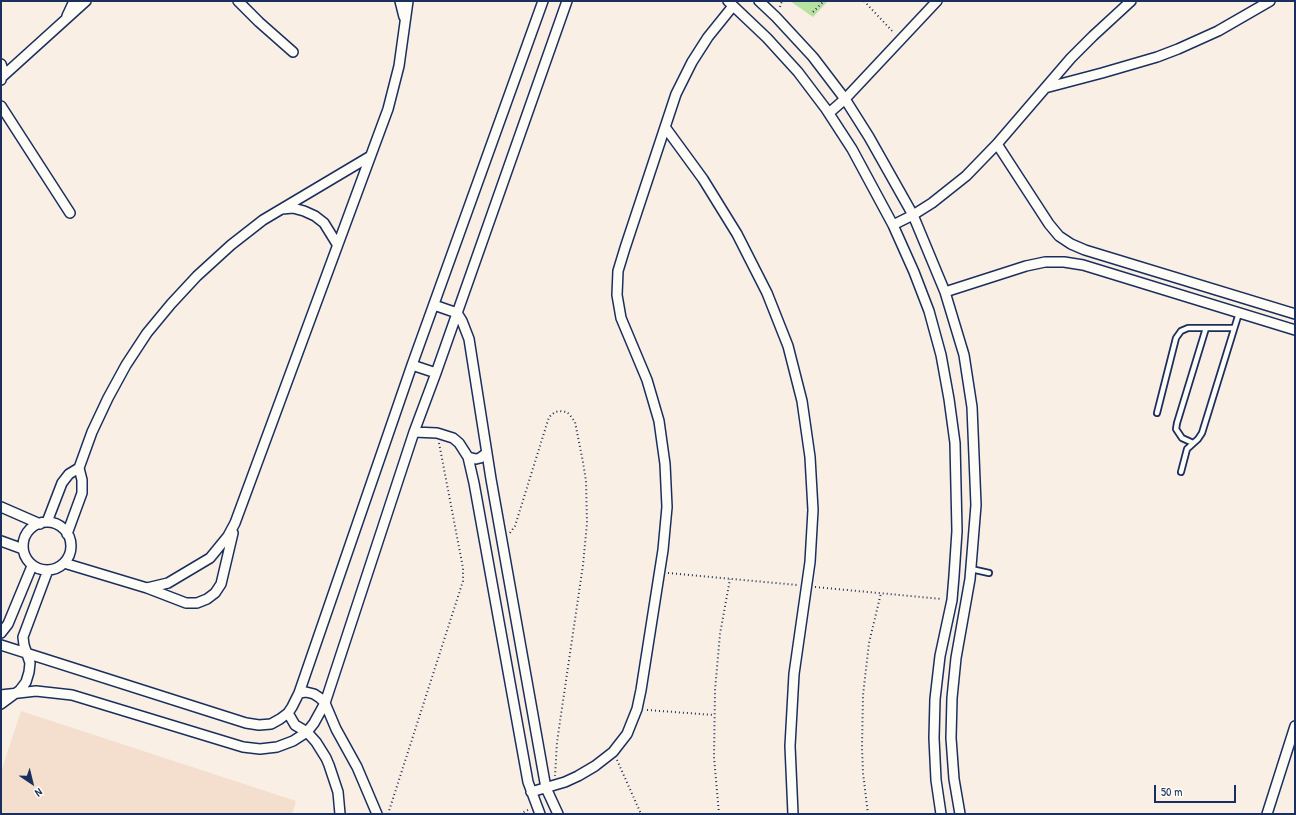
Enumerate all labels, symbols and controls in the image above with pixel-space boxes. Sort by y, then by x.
north arrow [12,763,52,803]
scale bar [1156,777,1238,803]
text: 50 m [1161,783,1182,800]
text: N [32,785,45,800]

